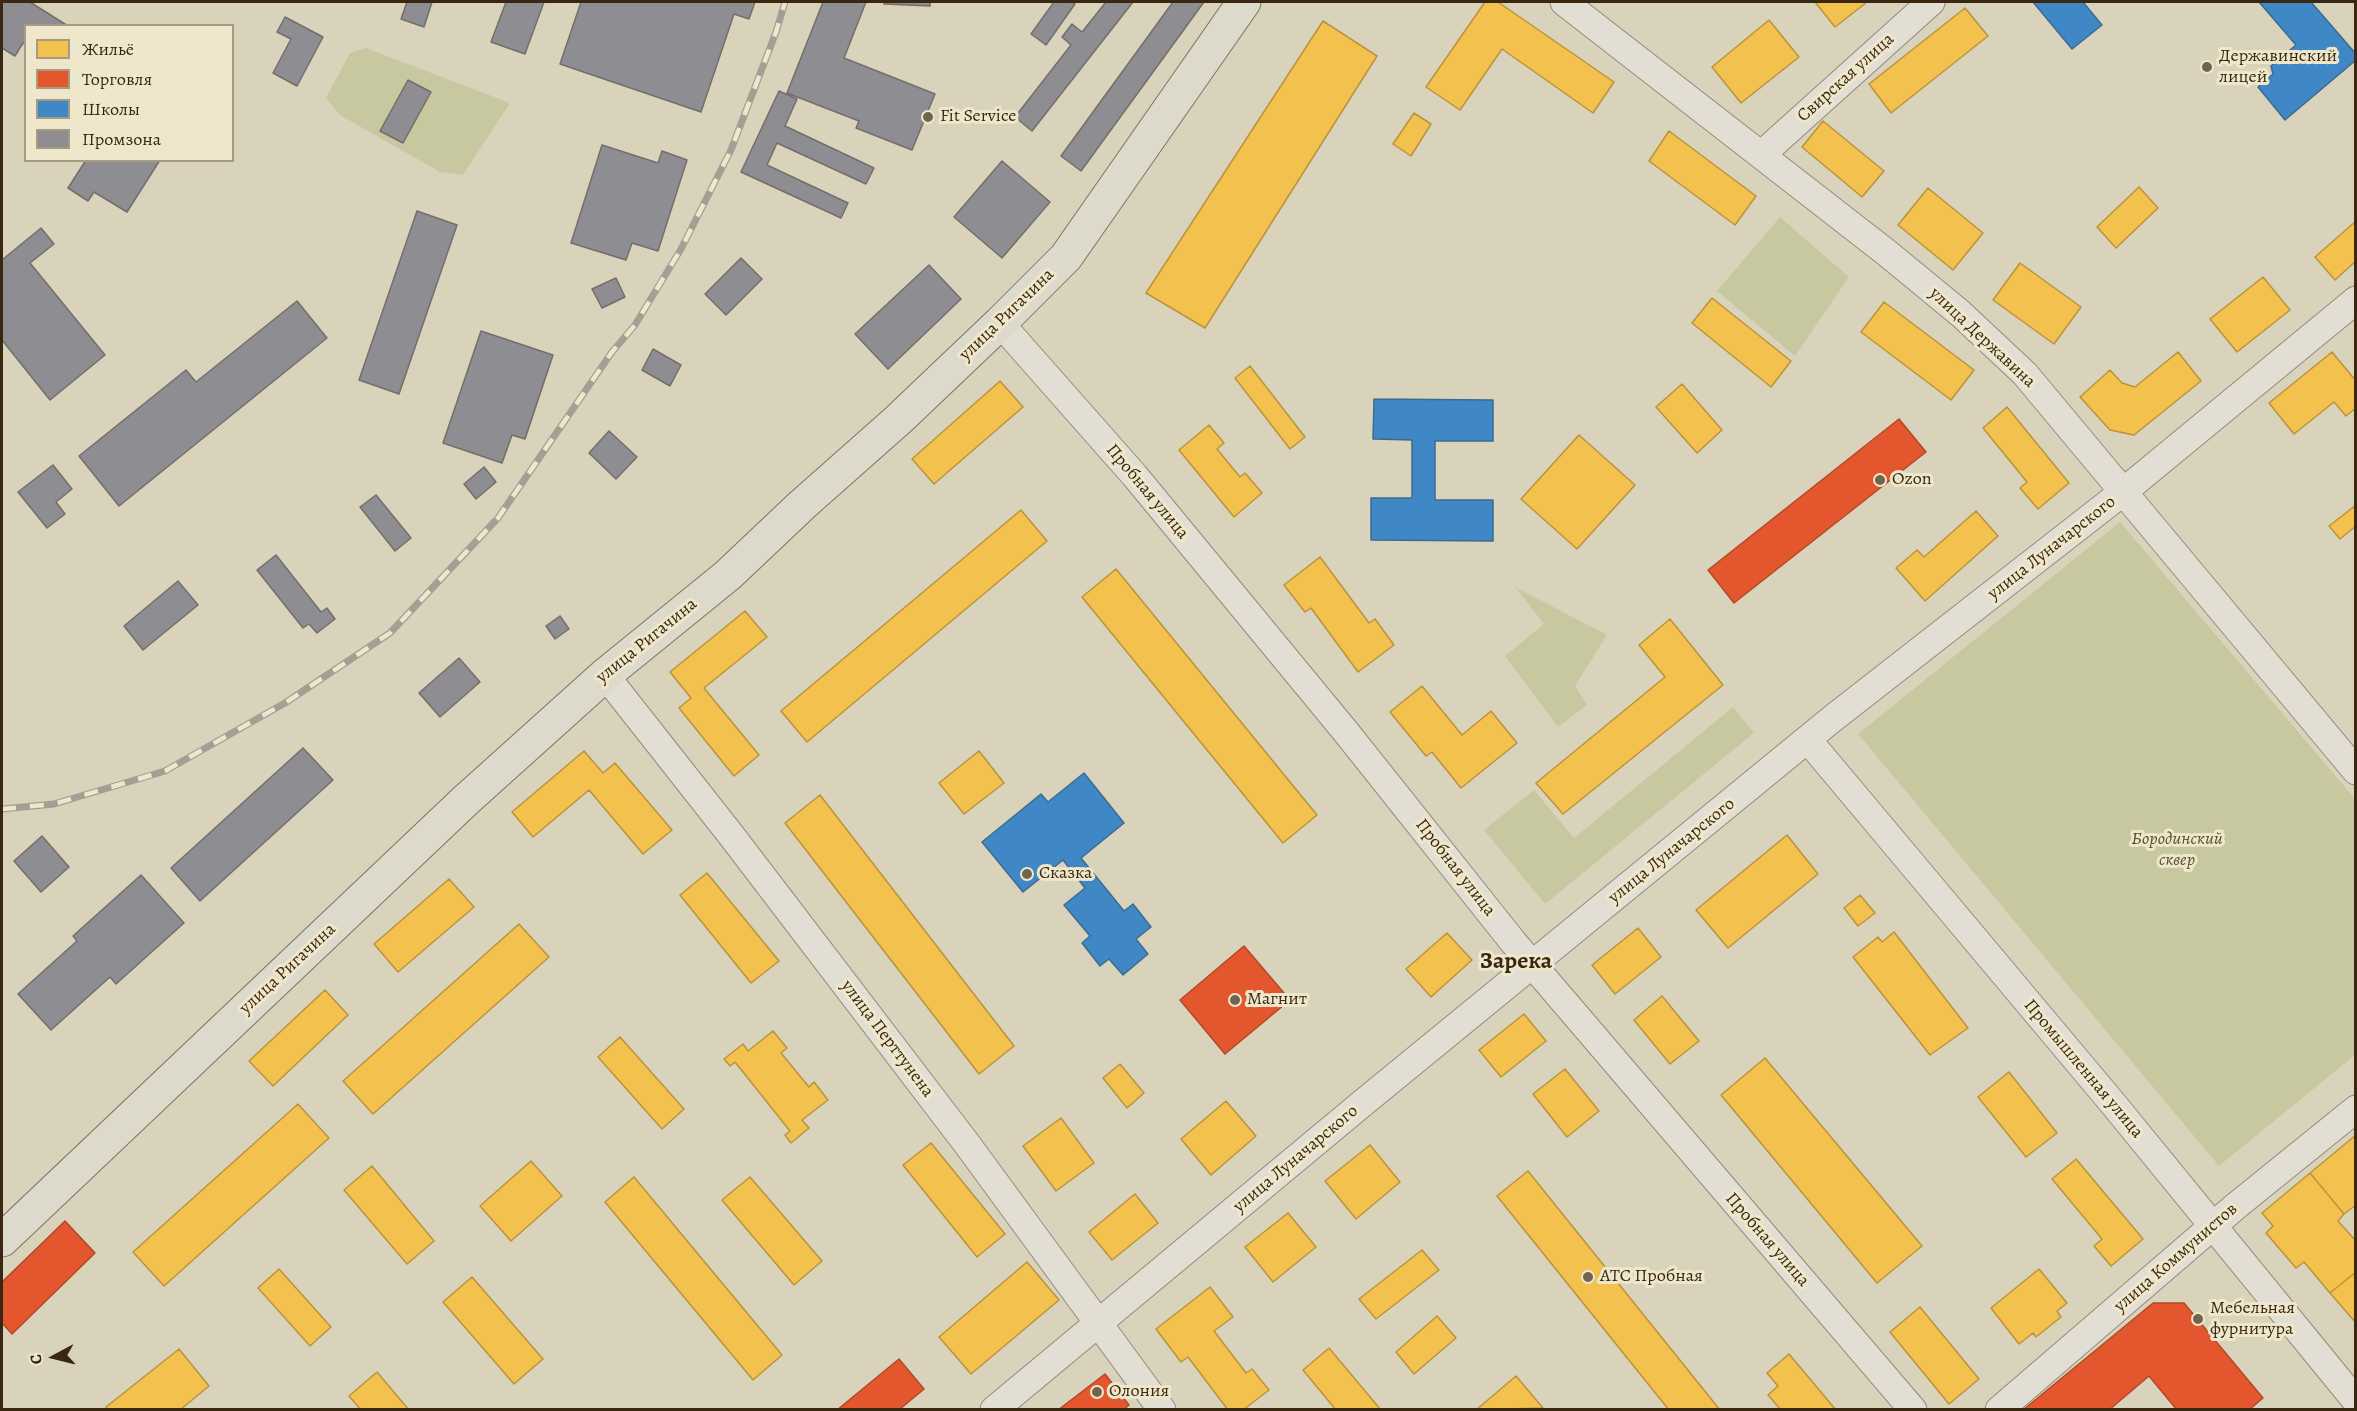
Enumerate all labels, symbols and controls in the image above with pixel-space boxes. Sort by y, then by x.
legend [24,24,234,162]
street label: Свирская улица [1793,29,1899,127]
text: Жильё [82,37,134,61]
place label: Державинский лицей [2219,46,2337,88]
marker: Державинский лицей [2200,60,2214,74]
text: Торговля [82,67,152,91]
text: Школы [82,97,140,121]
place label: Fit Service [940,106,1016,128]
marker: Fit Service [921,110,935,124]
text: Промзона [82,127,161,151]
street label: улица Ригачина [955,264,1059,366]
street label: улица Державина [1924,283,2040,393]
street label: Пробная улица [1101,440,1193,544]
place label: Ozon [1892,469,1932,491]
marker: Ozon [1873,473,1887,487]
street label: улица Луначарского [1984,491,2120,605]
street label: улица Ригачина [592,594,702,688]
street label: улица Луначарского [1604,793,1740,909]
street label: Пробная улица [1410,815,1500,921]
park label: Бородинский сквер [2131,829,2223,872]
place label: Сказка [1039,863,1092,885]
marker: Сказка [1020,867,1034,881]
street label: улица Ригачина [235,919,341,1019]
district label: Зарека [1480,948,1552,976]
street label: улица Перттунена [836,976,938,1102]
place label: Магнит [1247,989,1307,1011]
marker: Магнит [1228,993,1242,1007]
street label: Промышленная улица [2019,995,2147,1143]
street label: улица Луначарского [1229,1100,1363,1218]
street label: Пробная улица [1720,1188,1814,1292]
street label: улица Коммунистов [2110,1199,2242,1317]
place label: АТС Пробная [1600,1266,1703,1288]
marker: АТС Пробная [1581,1270,1595,1284]
place label: Мебельная фурнитура [2210,1298,2295,1340]
marker: Мебельная фурнитура [2191,1312,2205,1326]
north arrow [24,1327,84,1387]
text: С [25,1353,48,1365]
place label: Олония [1109,1381,1169,1403]
marker: Олония [1090,1385,1104,1399]

